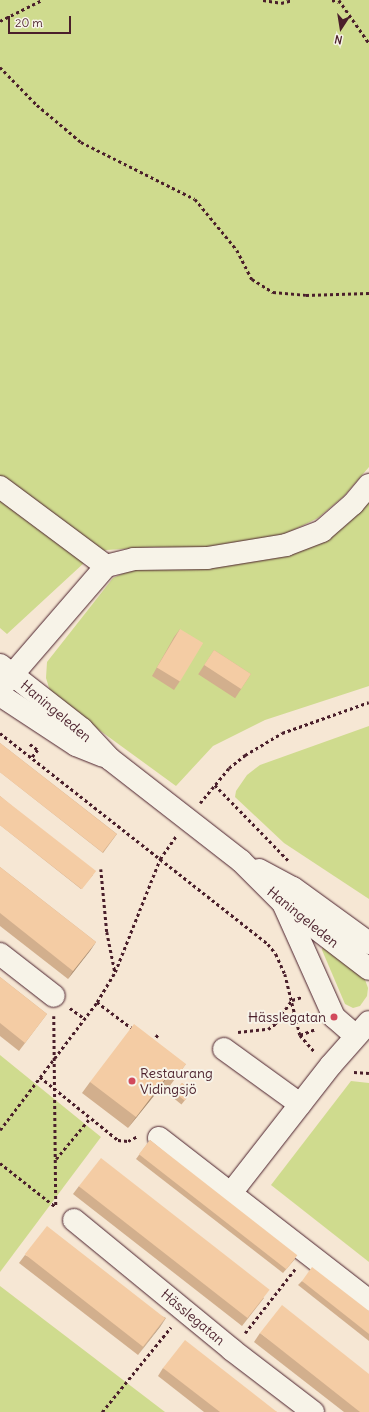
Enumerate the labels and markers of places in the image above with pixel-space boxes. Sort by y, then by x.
place label: Hässlegatan [248,1009,326,1025]
marker: Hässlegatan [329,1012,339,1022]
place label: Restaurang Vidingsjö [140,1065,213,1098]
marker: Restaurang Vidingsjö [127,1076,137,1086]

